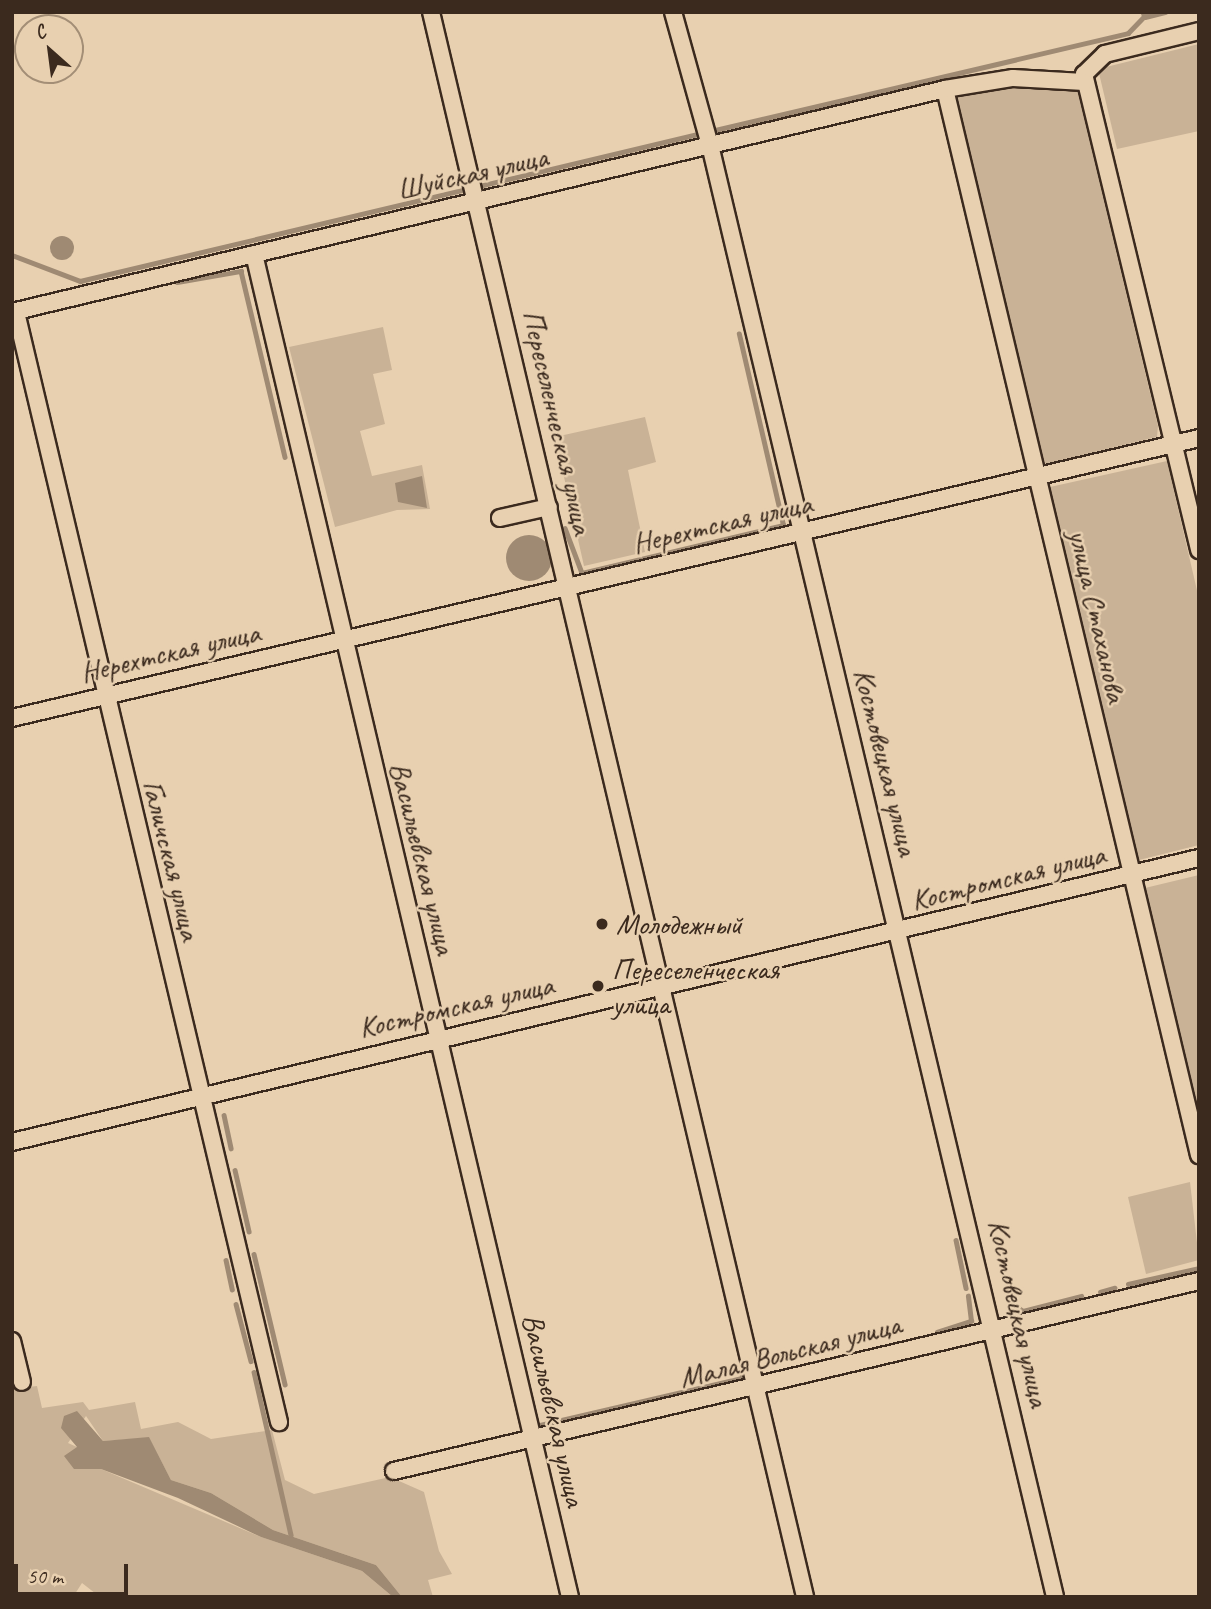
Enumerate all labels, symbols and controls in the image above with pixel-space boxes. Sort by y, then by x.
north arrow [14,14,84,84]
text: С [30,19,50,45]
street label: Шуйская улица [392,138,552,208]
street label: Переселенческая улица [514,305,602,539]
street label: Нерехтская улица [628,485,816,561]
street label: улица Стаханова [1061,526,1135,706]
street label: Нерехтская улица [76,614,264,690]
street label: Костовецкая улица [845,664,927,860]
street label: Васильевская улица [381,757,465,959]
street label: Галичская улица [134,775,210,945]
street label: Костромская улица [907,835,1109,919]
place label: Молодежный [616,906,742,942]
marker: Молодежный [594,916,610,932]
place label: Переселенческая улица [612,951,779,1021]
street label: Костромская улица [354,966,558,1046]
marker: Переселенческая улица [590,978,606,994]
street label: Костовецкая улица [980,1215,1058,1411]
street label: Малая Вольская улица [674,1306,906,1396]
street label: Васильевская улица [514,1309,594,1511]
scale bar [18,1550,131,1594]
text: 50 m [27,1563,63,1589]

